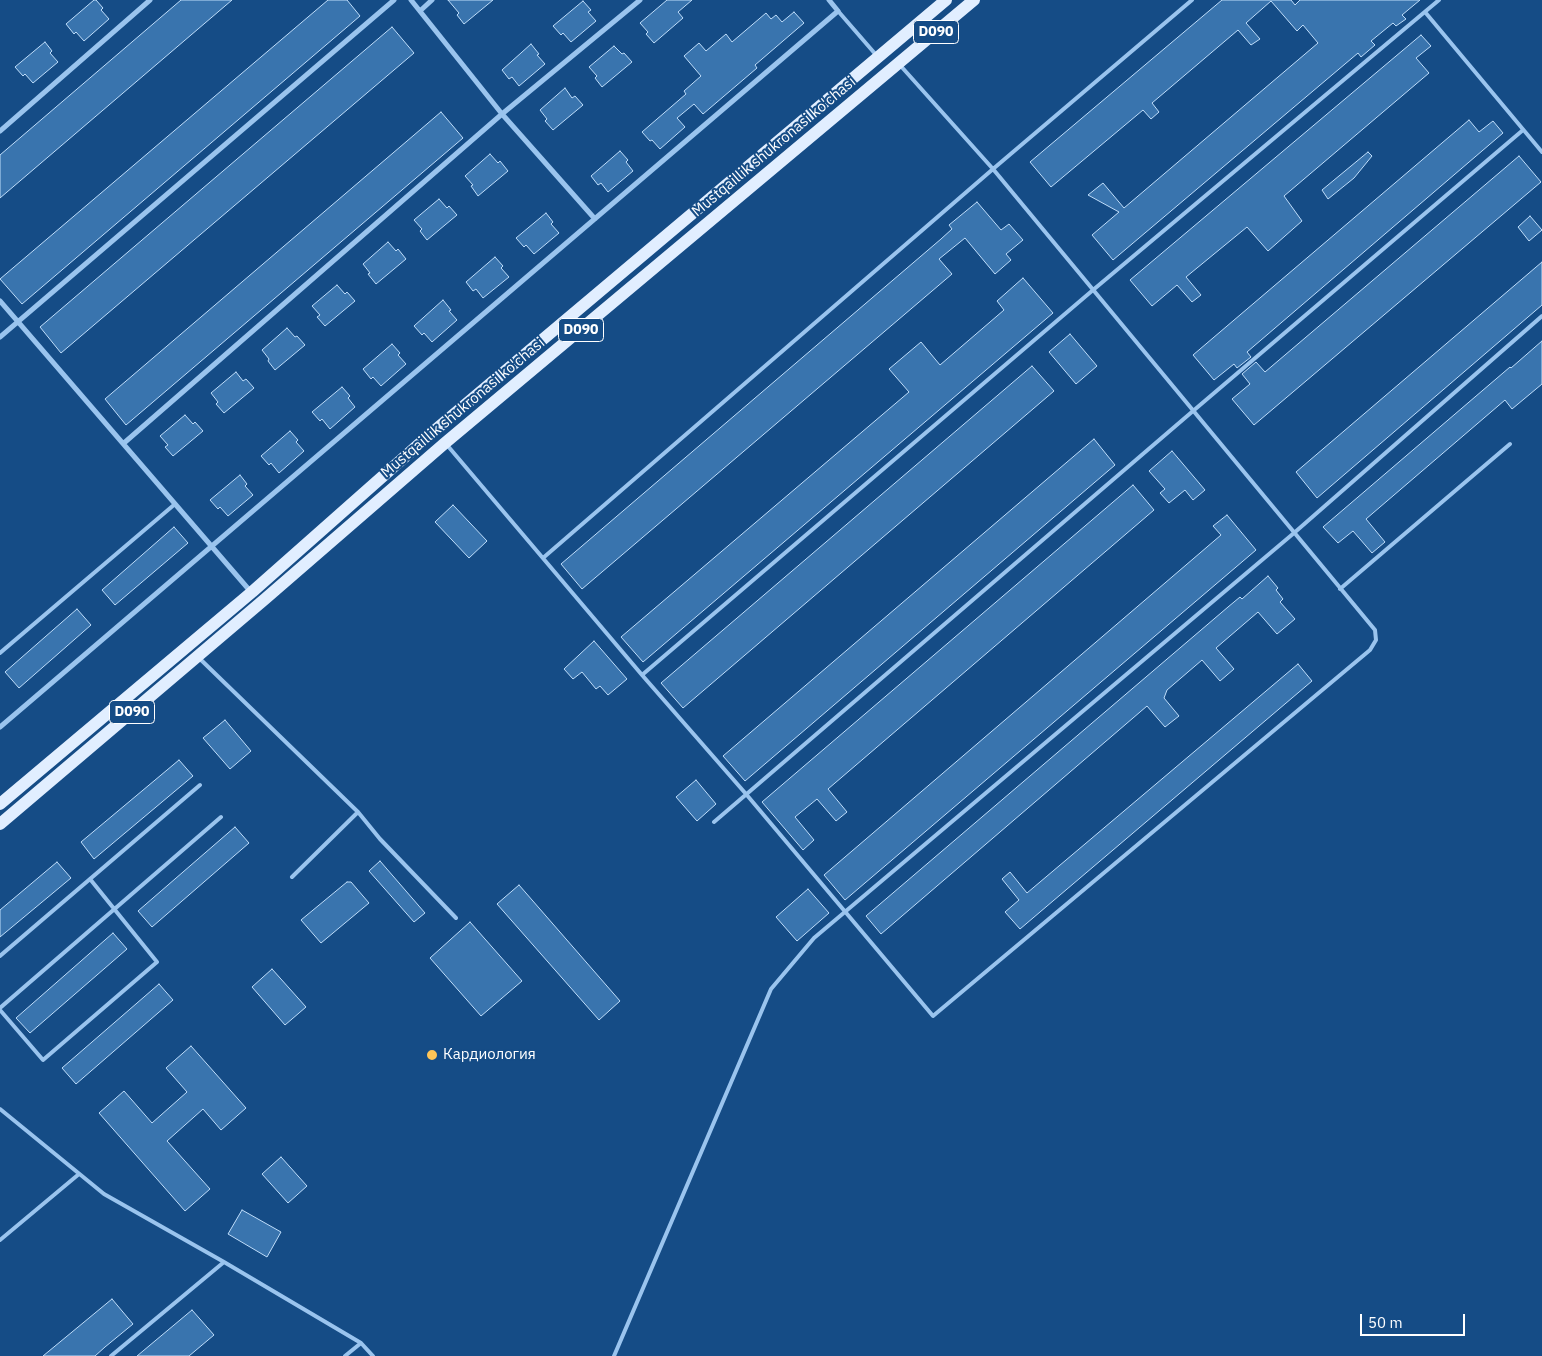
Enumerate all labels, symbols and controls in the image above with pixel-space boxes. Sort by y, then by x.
road number: D090 [914,21,958,44]
street label: Mustqaillik shukronasi ko'chasi [688,73,860,221]
road number: D090 [558,318,604,342]
street label: Mustqaillik shukronasi ko'chasi [377,334,549,482]
road number: D090 [110,700,154,724]
place label: Кардиология [443,1046,536,1064]
marker: Кардиология [425,1048,439,1062]
scale bar [1362,1304,1467,1336]
text: 50 m [1368,1313,1403,1332]

